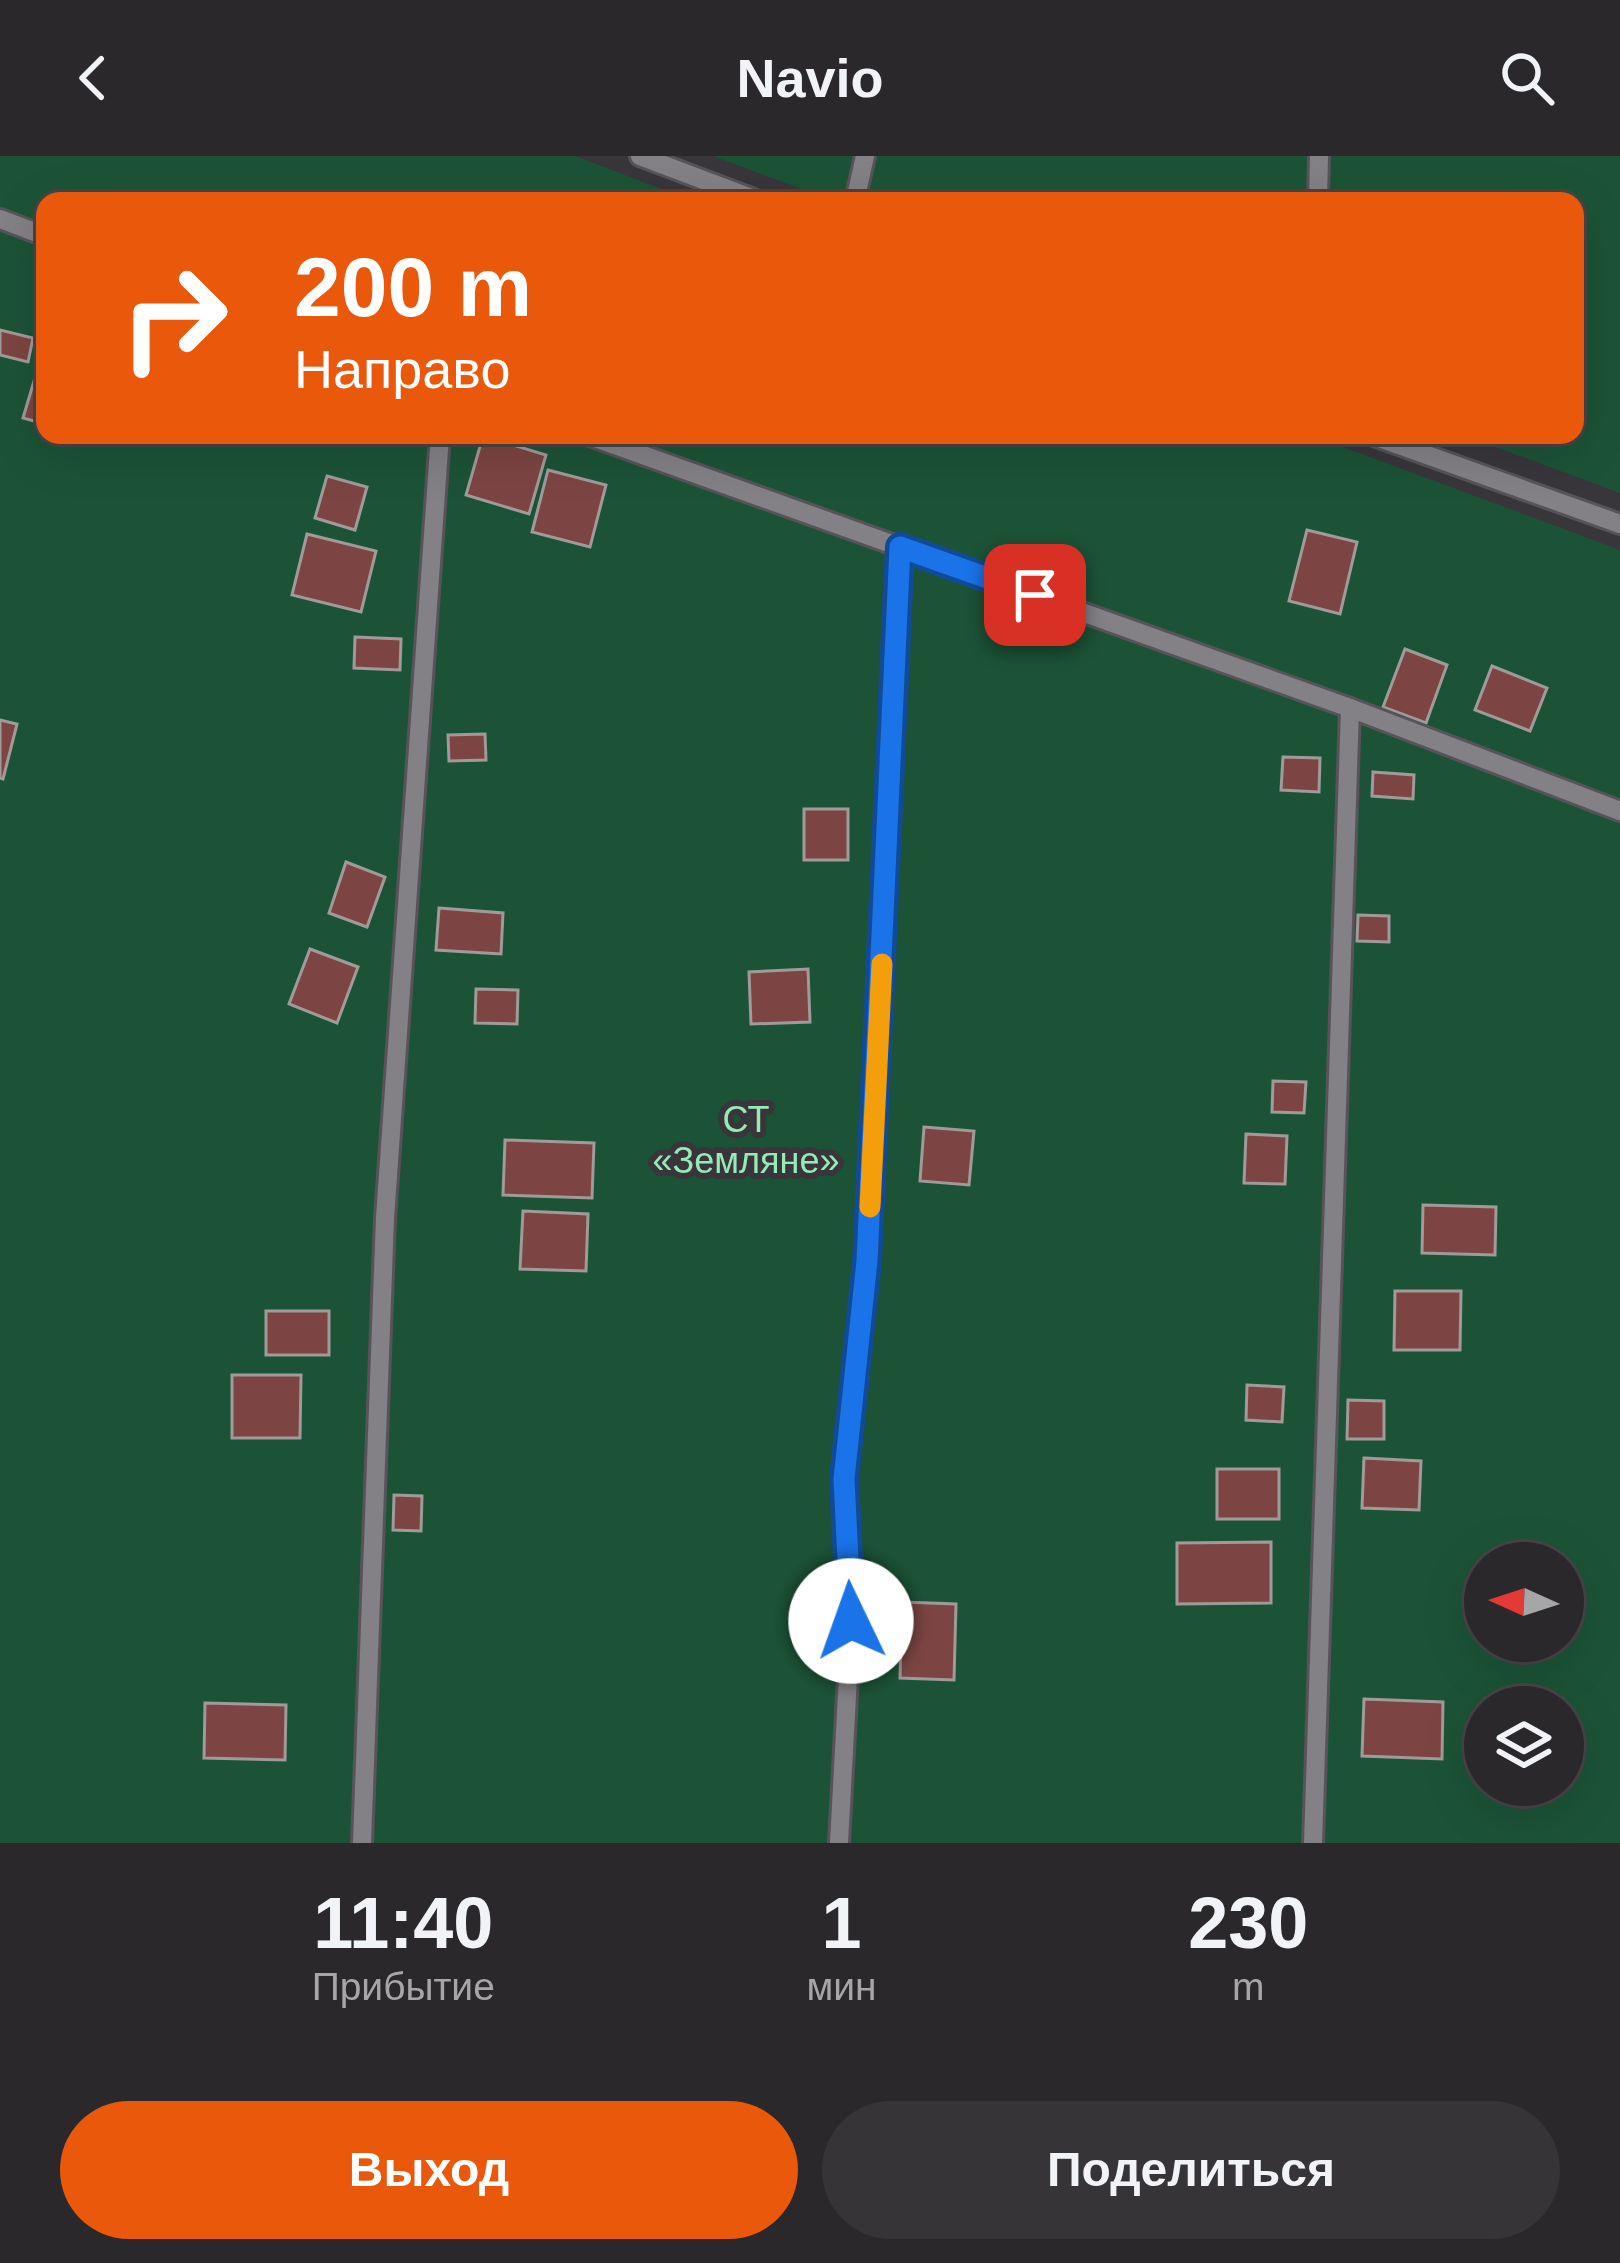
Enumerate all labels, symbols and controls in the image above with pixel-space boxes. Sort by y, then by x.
icon: back [60,45,126,111]
icon: search [1494,45,1560,111]
text: Navio [736,48,884,108]
icon: right [96,240,252,396]
text: 200 m [294,240,532,334]
text: Направо [294,339,510,399]
pin [984,544,1086,646]
icon: arrive [1002,562,1068,628]
park label: СТ «Земляне» [653,1099,839,1181]
north arrow [1464,1542,1584,1662]
map controls [1464,1542,1584,1806]
position arrow [788,1558,914,1684]
button: layers [1464,1686,1584,1806]
text: 11:40 [313,1883,493,1963]
text: 1 [822,1883,862,1963]
text: 230 [1188,1883,1308,1963]
text: Прибытие [312,1965,495,2008]
text: мин [806,1965,877,2008]
text: m [1232,1965,1265,2008]
button: Выход [60,2101,798,2239]
button: Поделиться [822,2101,1560,2239]

